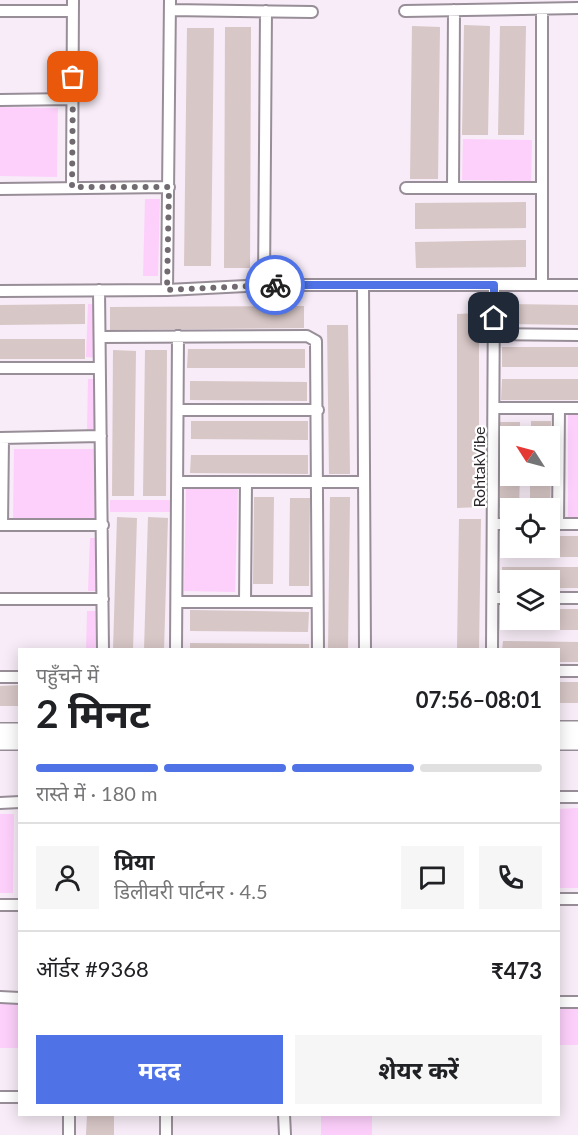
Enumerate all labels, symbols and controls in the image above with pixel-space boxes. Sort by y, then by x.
pin [47,51,98,102]
icon: bag [56,60,89,93]
courier [245,255,305,315]
icon: bike [259,269,292,302]
pin [468,292,519,343]
icon: home [477,301,510,334]
north arrow [500,426,560,486]
map controls [500,426,560,630]
street label: RohtakVibe [469,427,488,507]
button: locate [500,498,560,558]
button: layers [500,570,560,630]
text: पहुँचने में [36,663,99,687]
text: 07:56–08:01 [416,686,542,713]
text: 2 मिनट [36,690,150,736]
text: रास्ते में · 180 m [36,781,157,805]
button: person [36,846,99,909]
button: chat [401,846,464,909]
button: phone [479,846,542,909]
text: प्रिया [114,848,154,875]
text: डिलीवरी पार्टनर · 4.5 [114,879,267,903]
text: ऑर्डर #9368 [36,955,149,982]
text: ₹473 [491,957,542,984]
button: मदद [36,1035,283,1104]
button: शेयर करें [295,1035,542,1104]

